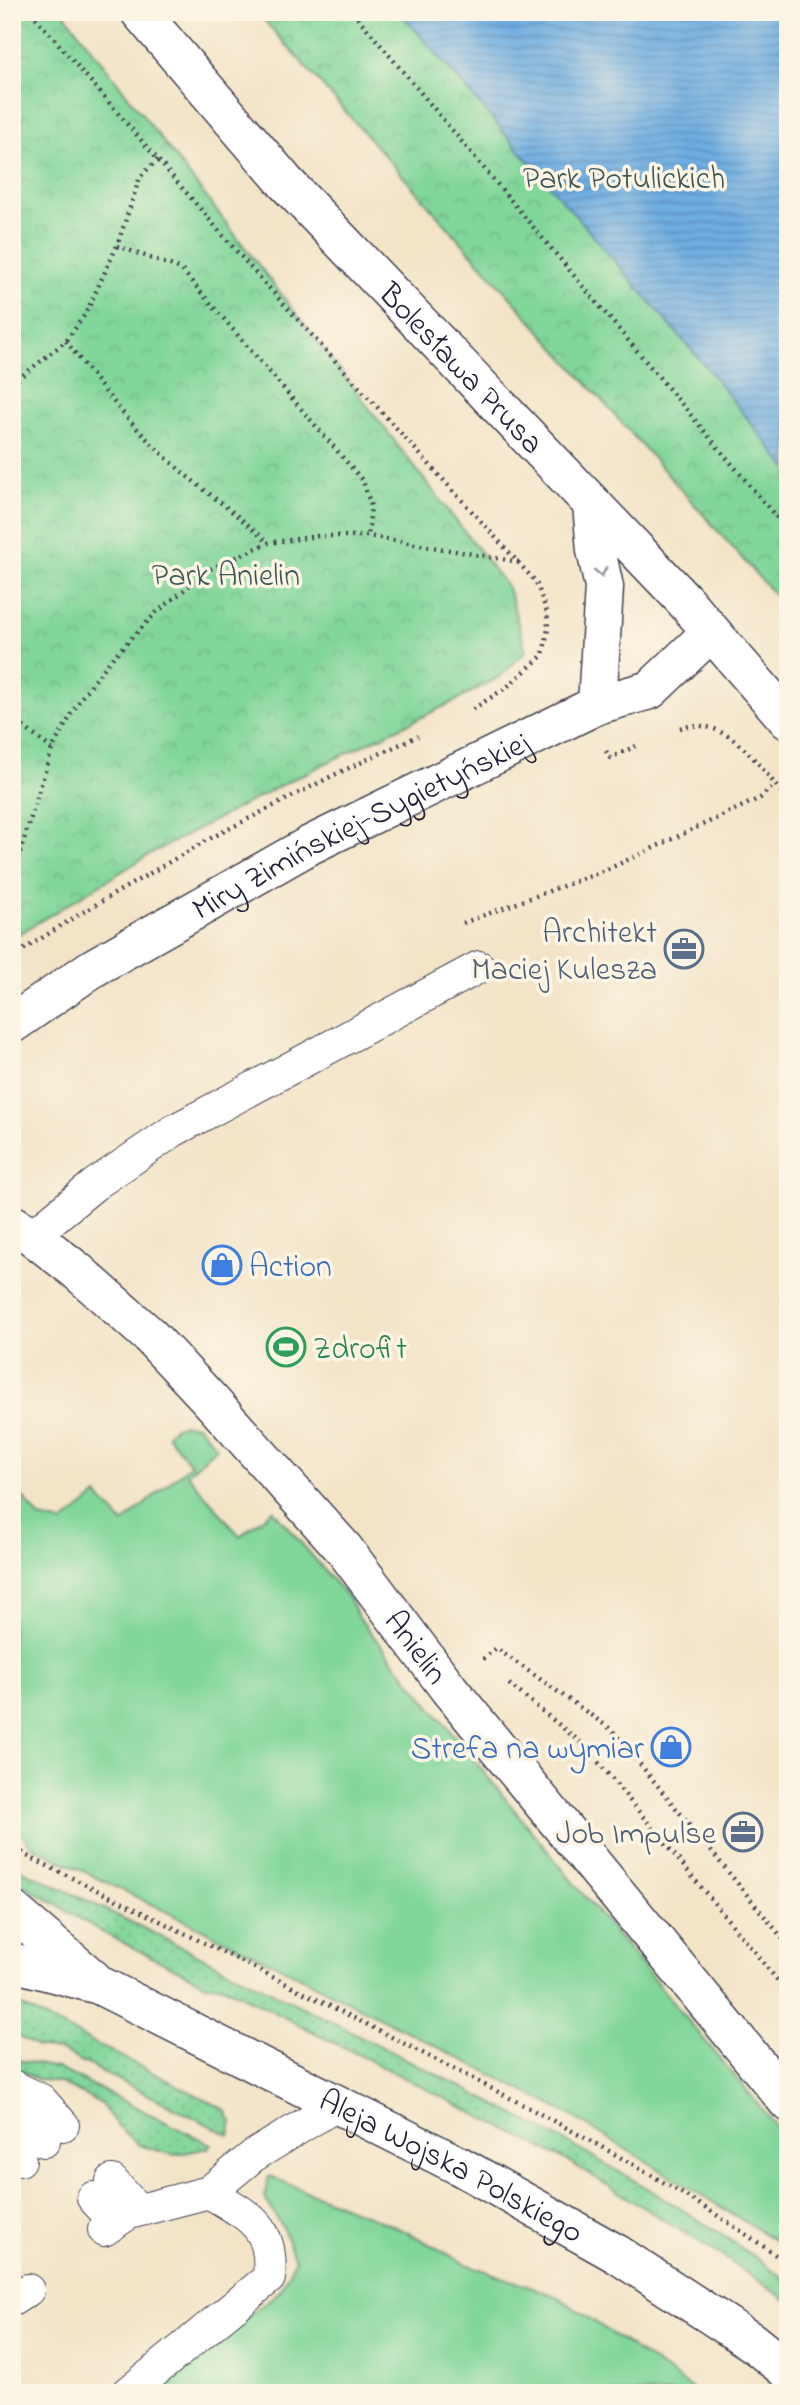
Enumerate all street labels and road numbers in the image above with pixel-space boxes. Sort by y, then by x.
street label: Bolesława Prusa [365,273,553,467]
street label: Miry Zimińskiej-Sygietyńskiej [184,721,539,934]
street label: Anielin [371,1601,458,1696]
street label: Aleja Wojska Polskiego [310,2079,591,2257]

